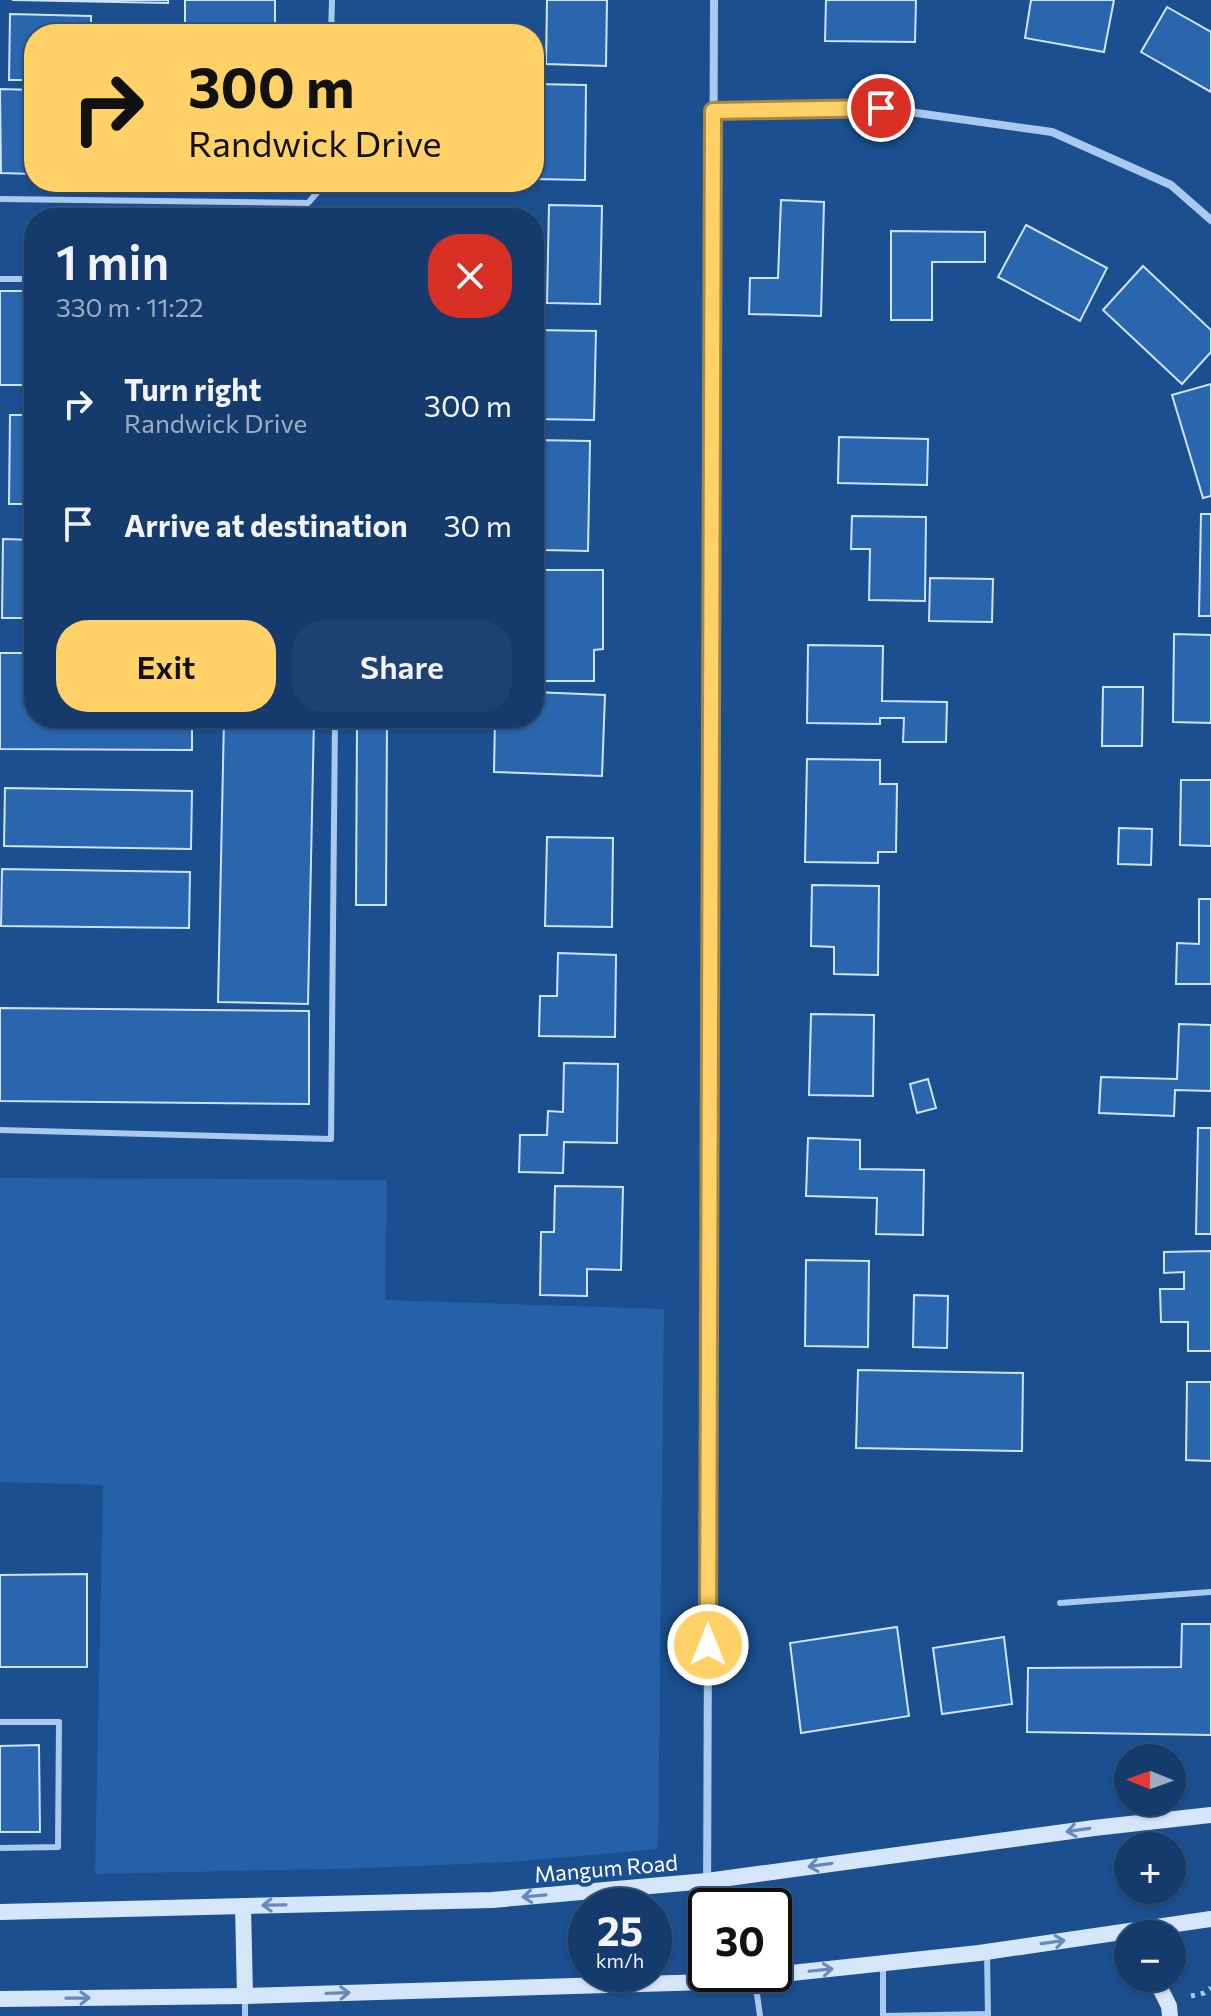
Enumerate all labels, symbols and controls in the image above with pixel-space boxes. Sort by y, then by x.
text: 300 m [188,51,355,120]
icon: right [56,56,160,160]
pin [847,74,915,142]
icon: arrive [859,86,903,130]
text: Randwick Drive [188,120,442,164]
text: 1 min [56,231,169,290]
button: close [428,234,512,318]
text: 330 m · 11:22 [56,291,204,322]
text: Turn right [124,370,261,407]
icon: right [56,382,100,426]
text: 300 m [424,386,512,423]
text: Randwick Drive [124,407,307,438]
icon: arrive [56,502,100,546]
text: Arrive at destination [124,506,408,543]
text: 30 m [443,506,512,543]
button: Exit [56,620,276,712]
button: Share [292,620,512,712]
position arrow [666,1603,750,1687]
north arrow [1114,1744,1186,1816]
map controls [1114,1744,1186,1992]
one-way arrow [1066,1823,1091,1838]
button: + [1114,1832,1186,1904]
street label: Mangum Road [533,1848,679,1888]
one-way arrow [808,1858,833,1873]
speed limit sign: 30 [688,1888,792,1992]
one-way arrow [521,1889,548,1904]
one-way arrow [261,1898,288,1913]
text: 25 [597,1905,643,1954]
button: − [1114,1920,1186,1992]
one-way arrow [1040,1934,1065,1949]
text: km/h [596,1948,644,1972]
one-way arrow [807,1962,834,1977]
one-way arrow [324,1986,351,2001]
one-way arrow [64,1990,91,2006]

